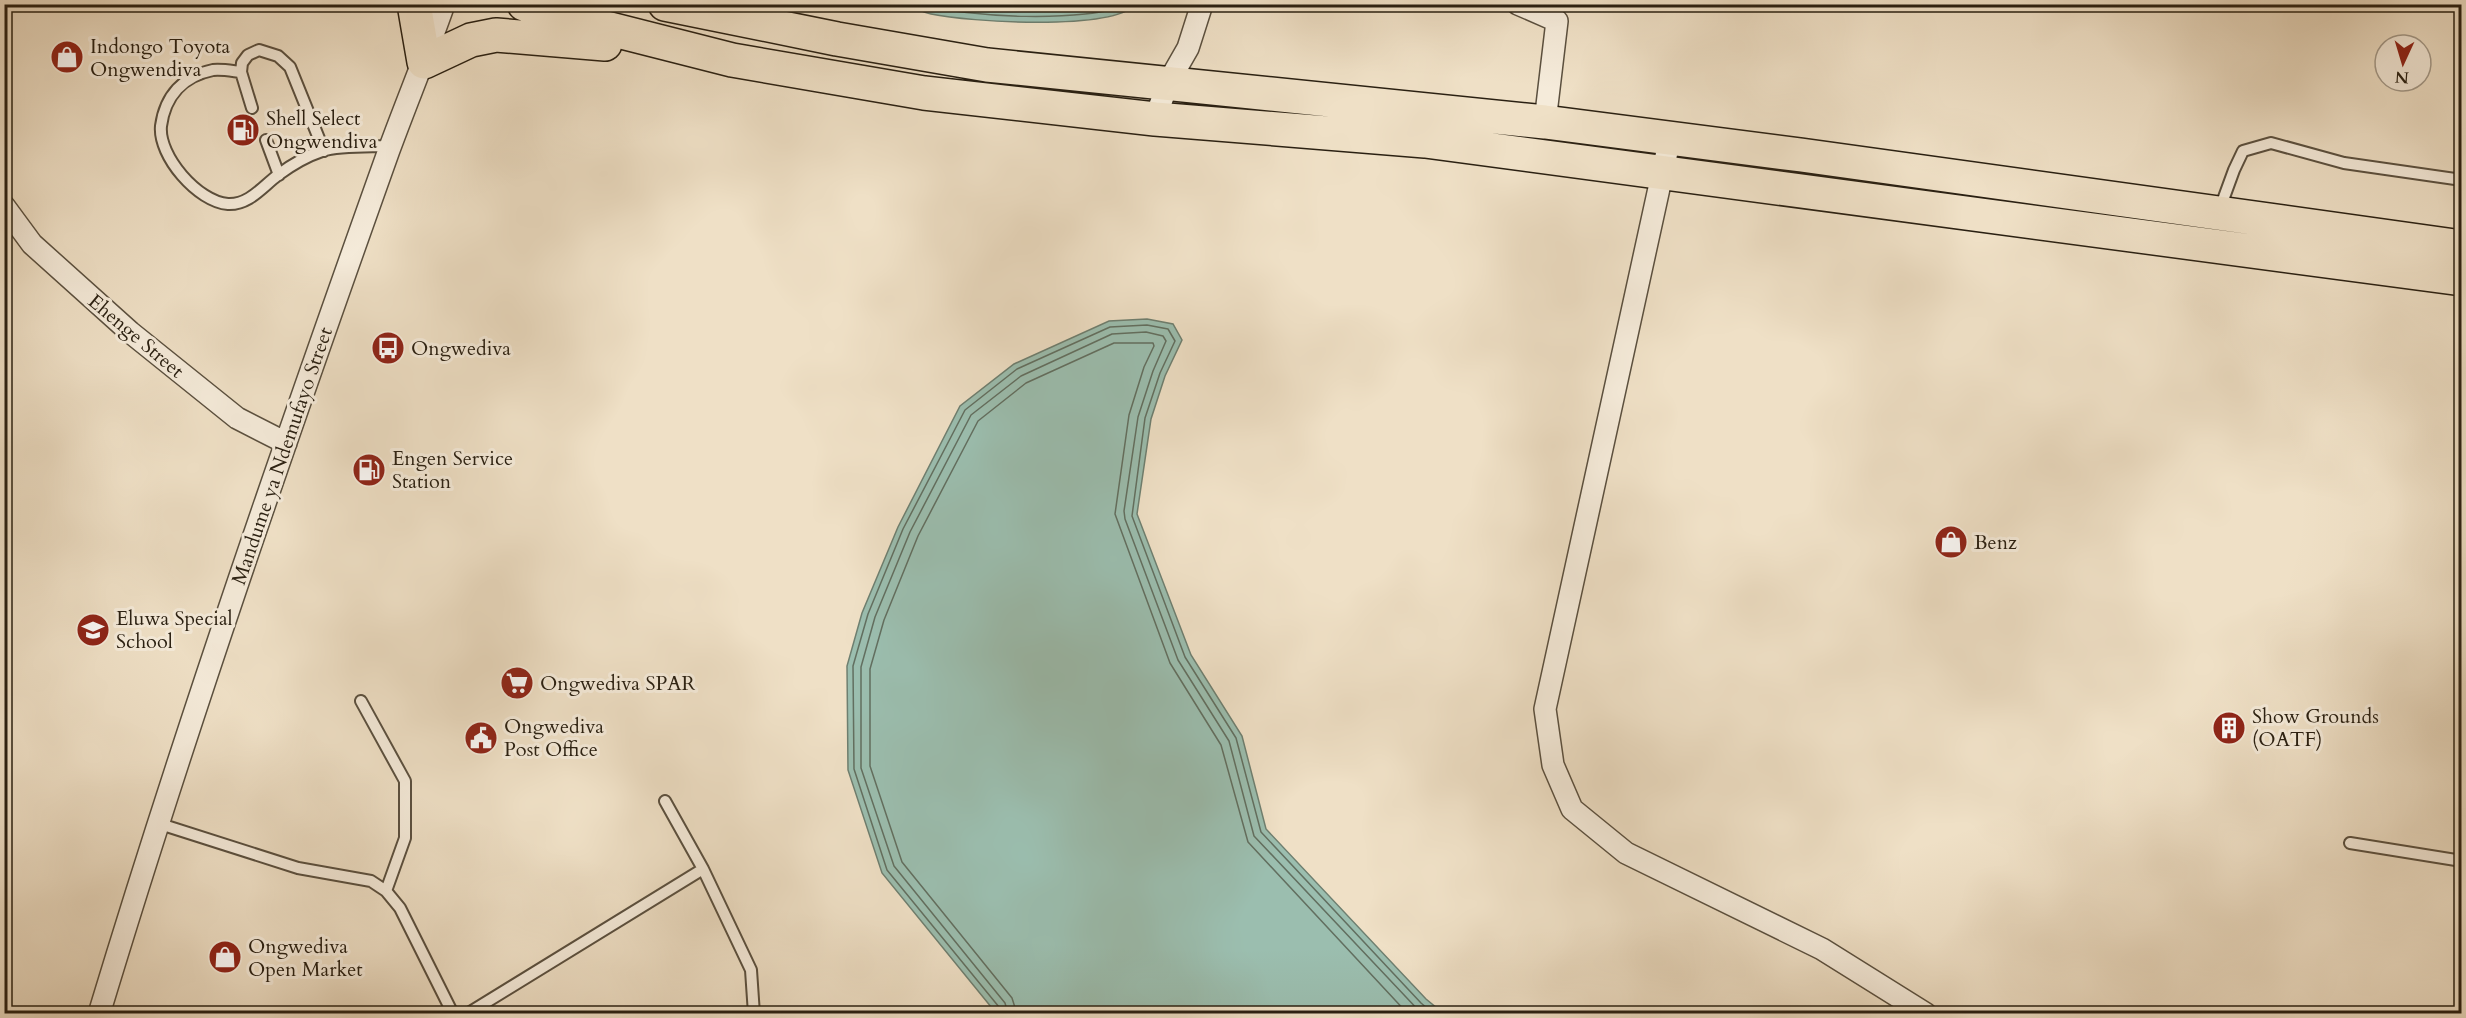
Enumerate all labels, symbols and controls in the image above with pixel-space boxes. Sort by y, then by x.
place label: Indongo Toyota Ongwendiva [90,33,231,83]
north arrow [2373,33,2433,93]
shop icon: Indongo Toyota Ongwendiva [49,39,85,75]
text: N [2394,66,2410,88]
place label: Shell Select Ongwendiva [266,105,378,155]
fuel station icon: Shell Select Ongwendiva [225,112,261,148]
street label: Ehenge Street [82,288,190,385]
street label: Mandume ya Ndemufayo Street [225,323,339,588]
bus stop icon: Ongwediva [370,330,406,366]
place label: Ongwediva [411,335,511,362]
place label: Engen Service Station [392,445,513,495]
fuel station icon: Engen Service Station [351,452,387,488]
shop icon: Benz [1933,524,1969,560]
place label: Benz [1974,529,2017,556]
place label: Eluwa Special School [116,605,233,655]
school or university icon: Eluwa Special School [75,612,111,648]
supermarket icon: Ongwediva SPAR [499,665,535,701]
place label: Ongwediva SPAR [540,670,695,697]
place label: Show Grounds (OATF) [2252,703,2379,753]
building icon: Show Grounds (OATF) [2211,710,2247,746]
place label: Ongwediva Post Office [504,713,604,763]
public building icon: Ongwediva Post Office [463,720,499,756]
place label: Ongwediva Open Market [248,933,363,983]
shop icon: Ongwediva Open Market [207,939,243,975]

